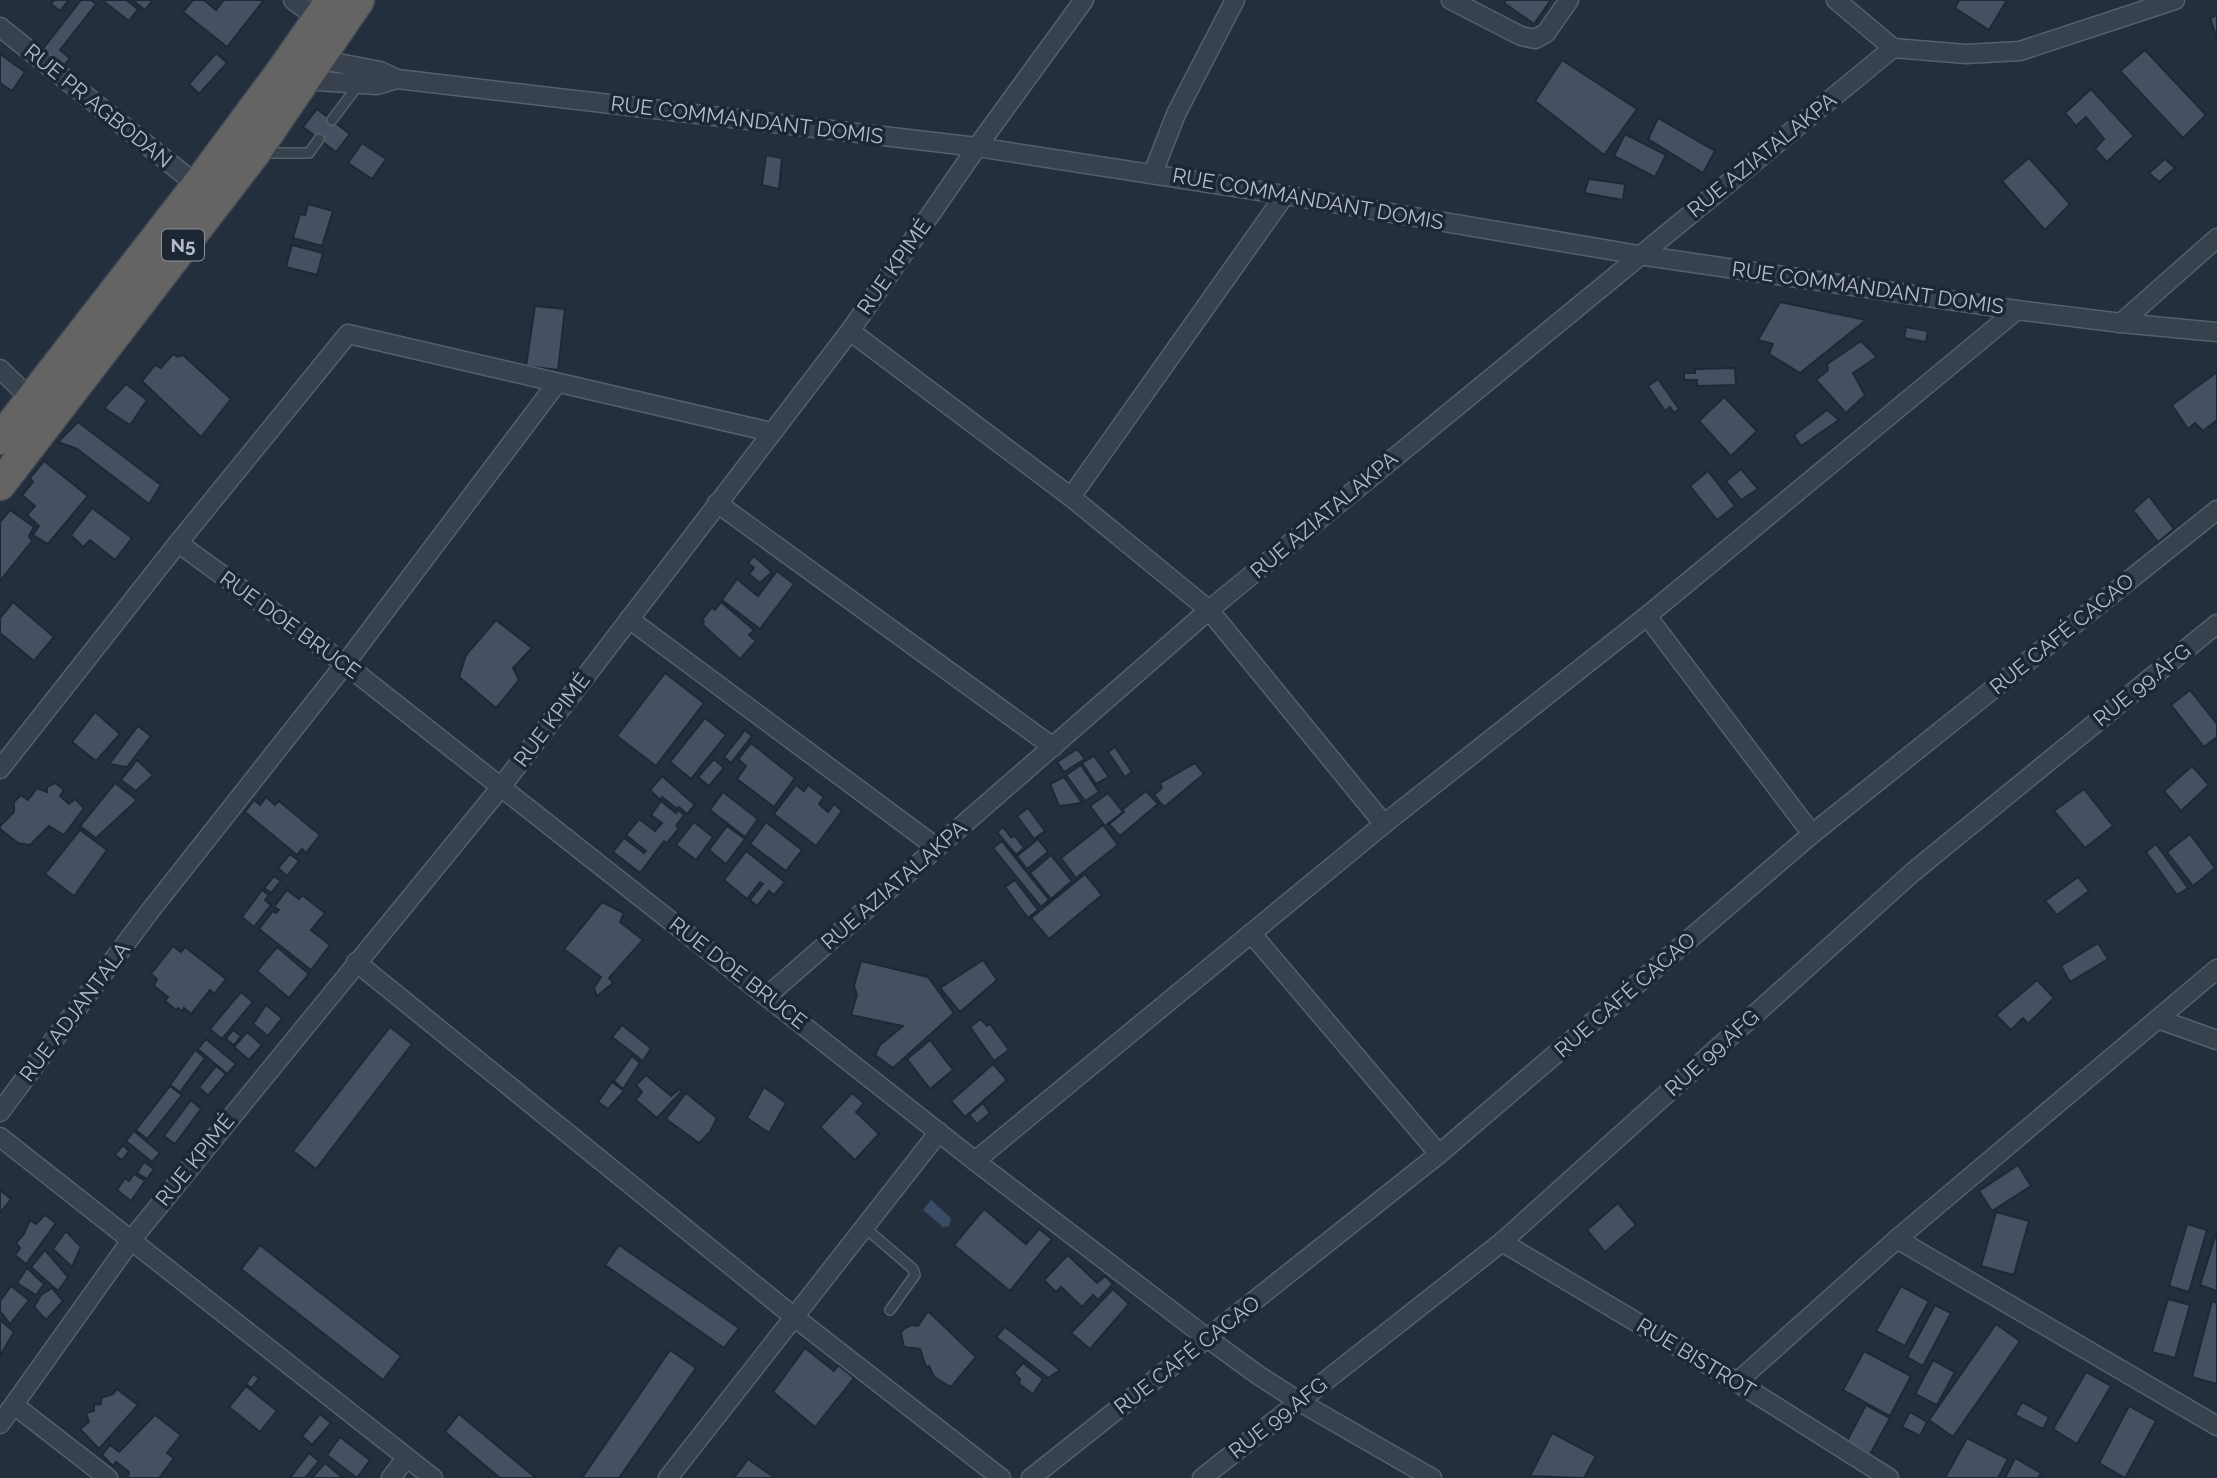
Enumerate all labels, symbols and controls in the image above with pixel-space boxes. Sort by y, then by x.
street label: RUE PR AGBODAN [20,38,177,173]
street label: RUE AZIATALAKPA [1682,87,1841,222]
street label: RUE COMMANDANT DOMIS [609,90,885,149]
street label: RUE COMMANDANT DOMIS [1171,162,1446,235]
street label: RUE KPIMÉ [852,214,936,319]
road number: N5 [162,230,204,260]
street label: RUE COMMANDANT DOMIS [1730,256,2006,319]
street label: RUE AZIATALAKPA [1245,446,1402,583]
street label: RUE DOE BRUCE [215,565,365,684]
street label: RUE CAFÉ CACAO [1985,568,2139,699]
street label: RUE 99.AFG [2088,638,2195,731]
street label: RUE KPIMÉ [508,668,595,771]
street label: RUE AZIATALAKPA [816,815,971,954]
street label: RUE DOE BRUCE [665,911,812,1034]
street label: RUE CAFÉ CACAO [1549,927,1700,1062]
street label: RUE ADJANTALA [14,937,135,1086]
street label: RUE 99.AFG [1660,1004,1764,1101]
street label: RUE KPIMÉ [150,1109,239,1211]
street label: RUE CAFÉ CACAO [1109,1290,1265,1419]
street label: RUE BISTROT [1632,1312,1760,1403]
street label: RUE 99.AFG [1224,1372,1332,1464]

